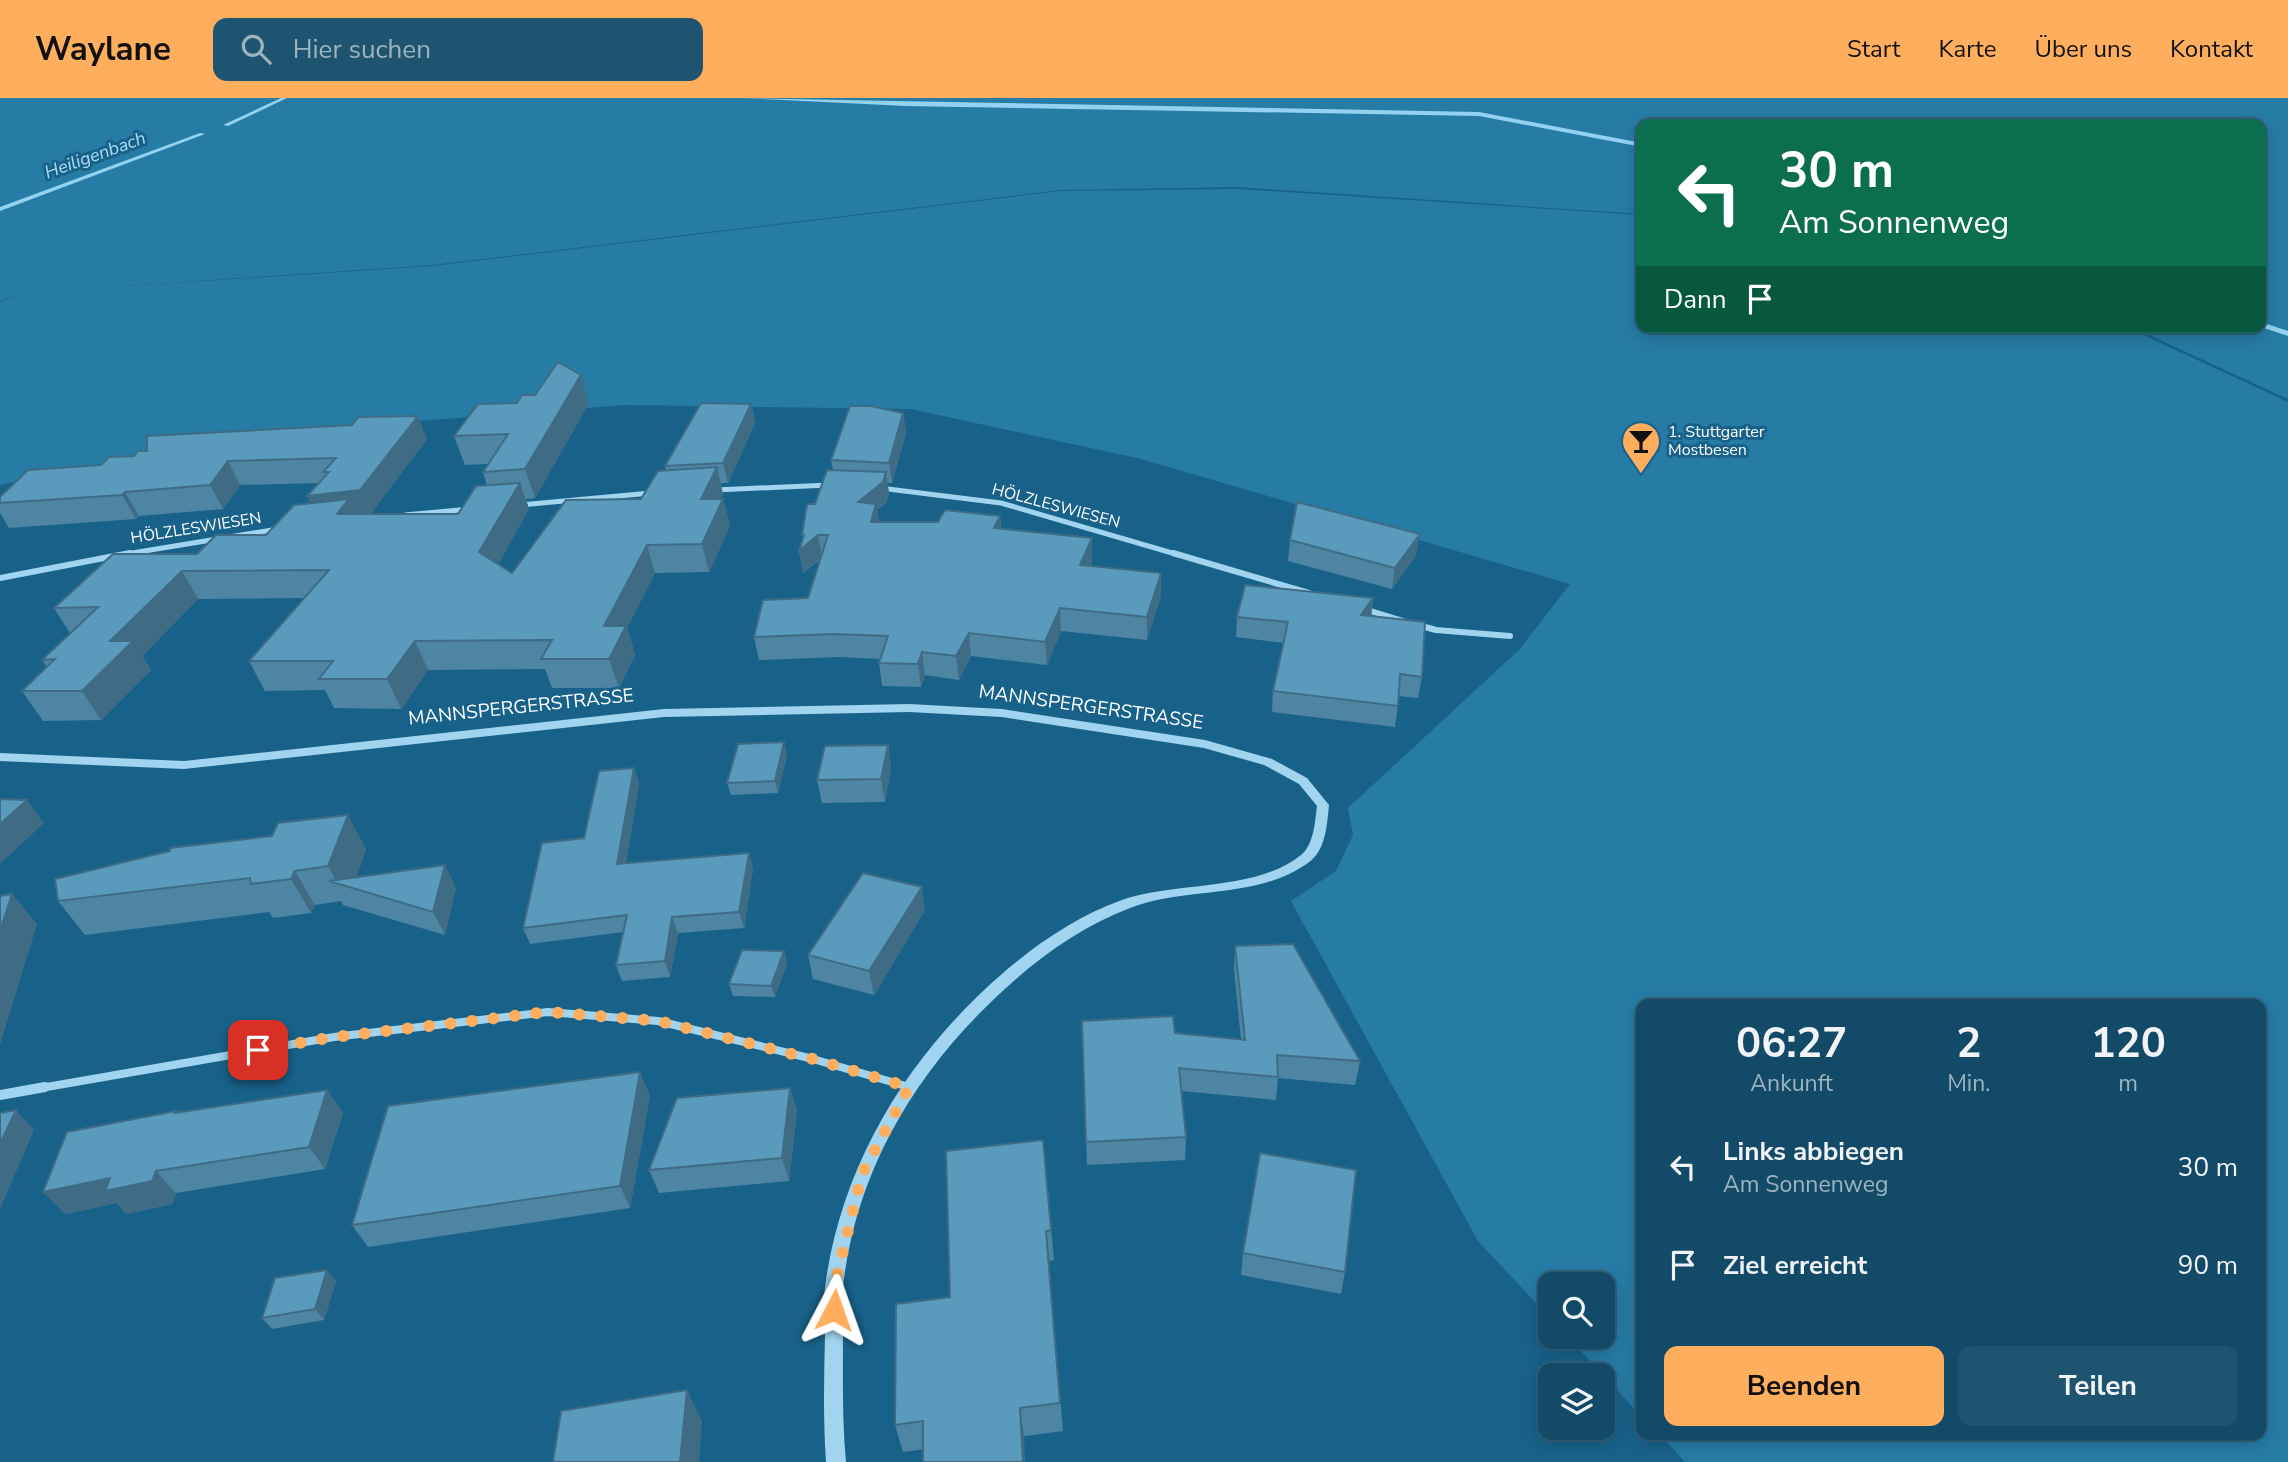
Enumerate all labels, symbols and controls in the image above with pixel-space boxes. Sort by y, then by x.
search box [213,18,703,81]
text: Waylane [35,27,171,72]
icon: search [237,30,275,68]
text: Hier suchen [293,32,431,67]
text: Start [1847,33,1900,65]
text: Karte [1938,33,1996,65]
text: Über uns [2034,33,2132,65]
text: Kontakt [2170,33,2253,65]
water label: Heiligenbach [41,126,149,184]
text: 30 m [1779,137,1894,204]
icon: left [1664,147,1755,238]
text: Am Sonnenweg [1779,201,2009,244]
icon: arrive [1741,280,1779,318]
text: Dann [1664,282,1727,317]
bar icon: 1. Stuttgarter Mostbesen [1620,420,1662,475]
place label: 1. Stuttgarter Mostbesen [1668,421,1765,461]
street label: HÖLZLESWIESEN [989,478,1123,534]
street label: HÖLZLESWIESEN [129,507,263,549]
street label: MANNSPERGERSTRASSE [977,678,1205,736]
street label: MANNSPERGERSTRASSE [407,682,635,732]
text: 06:27 [1736,1015,1847,1072]
text: 2 [1956,1015,1981,1072]
text: 120 [2090,1015,2166,1072]
pin [228,1020,288,1080]
icon: arrive [239,1031,277,1069]
text: Ankunft [1750,1068,1833,1099]
text: Min. [1947,1068,1990,1099]
text: m [2118,1068,2138,1099]
text: Links abbiegen [1723,1134,1904,1169]
icon: left [1664,1148,1702,1186]
text: 30 m [2178,1150,2238,1185]
text: Am Sonnenweg [1723,1169,1889,1200]
icon: arrive [1664,1246,1702,1284]
text: Ziel erreicht [1723,1248,1867,1283]
text: 90 m [2178,1248,2238,1283]
map controls [1538,1272,1615,1440]
button: search [1538,1272,1615,1349]
position arrow [797,1273,871,1347]
button: Beenden [1664,1346,1944,1426]
button: Teilen [1958,1346,2238,1426]
button: layers [1538,1363,1615,1440]

